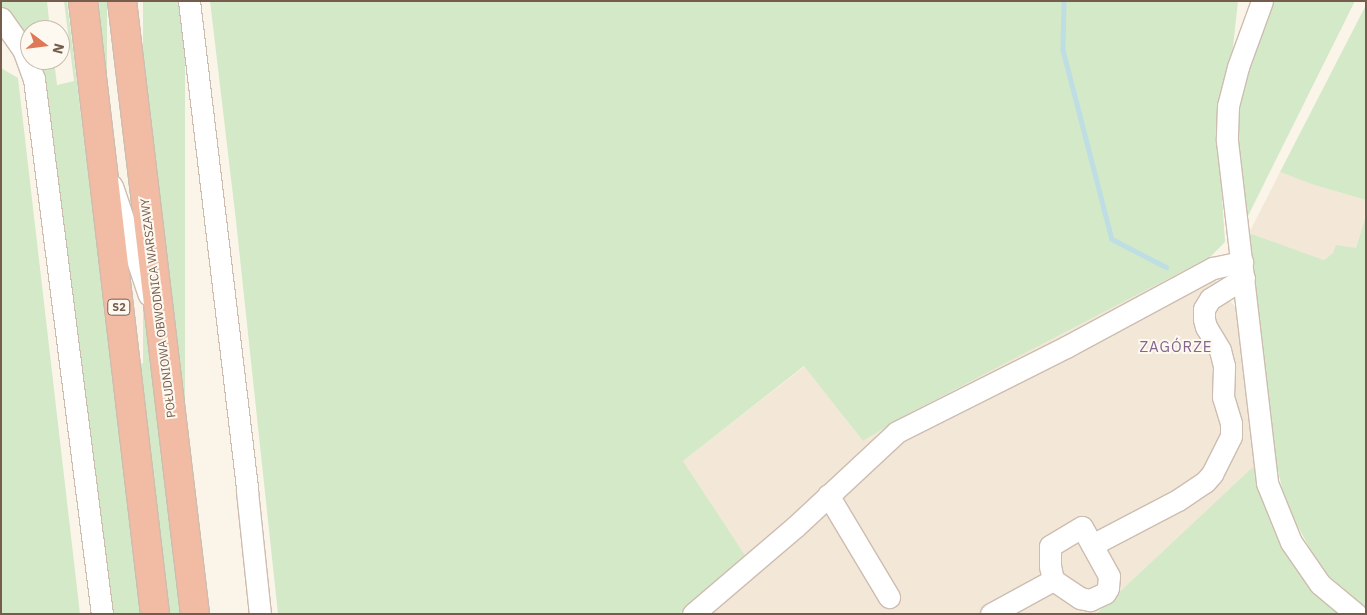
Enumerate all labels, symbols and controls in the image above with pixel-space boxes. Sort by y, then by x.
north arrow [20,20,70,70]
text: N [49,41,69,56]
street label: POŁUDNIOWA OBWODNICA WARSZAWY [137,197,179,419]
road number: S2 [106,298,132,316]
district label: ZAGÓRZE [1139,338,1213,356]

